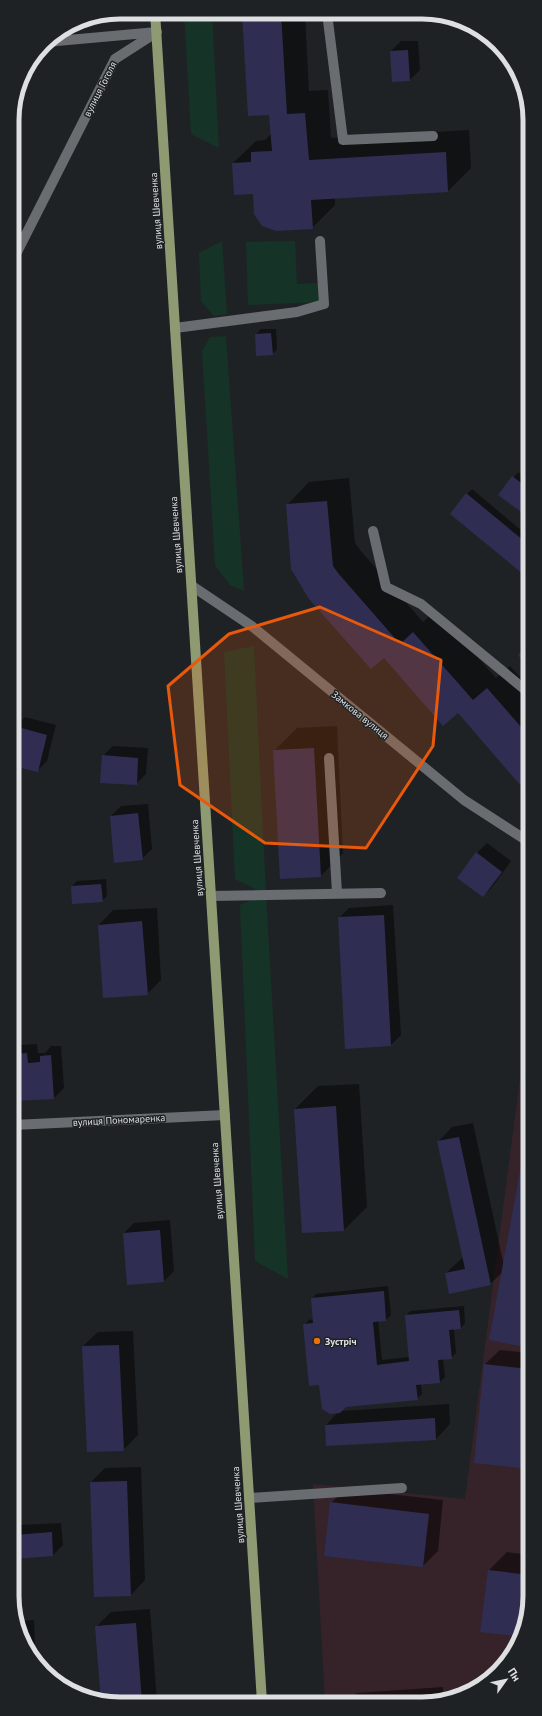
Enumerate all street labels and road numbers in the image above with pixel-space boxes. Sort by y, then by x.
street label: вулиця Гоголя [81,59,120,119]
street label: вулиця Шевченка [147,172,165,250]
street label: вулиця Шевченка [167,496,185,574]
street label: Замкова вулиця [329,688,391,742]
street label: вулиця Шевченка [188,819,206,897]
street label: вулиця Пономаренка [72,1111,166,1129]
street label: вулиця Шевченка [208,1142,226,1220]
street label: вулиця Шевченка [229,1466,247,1544]

